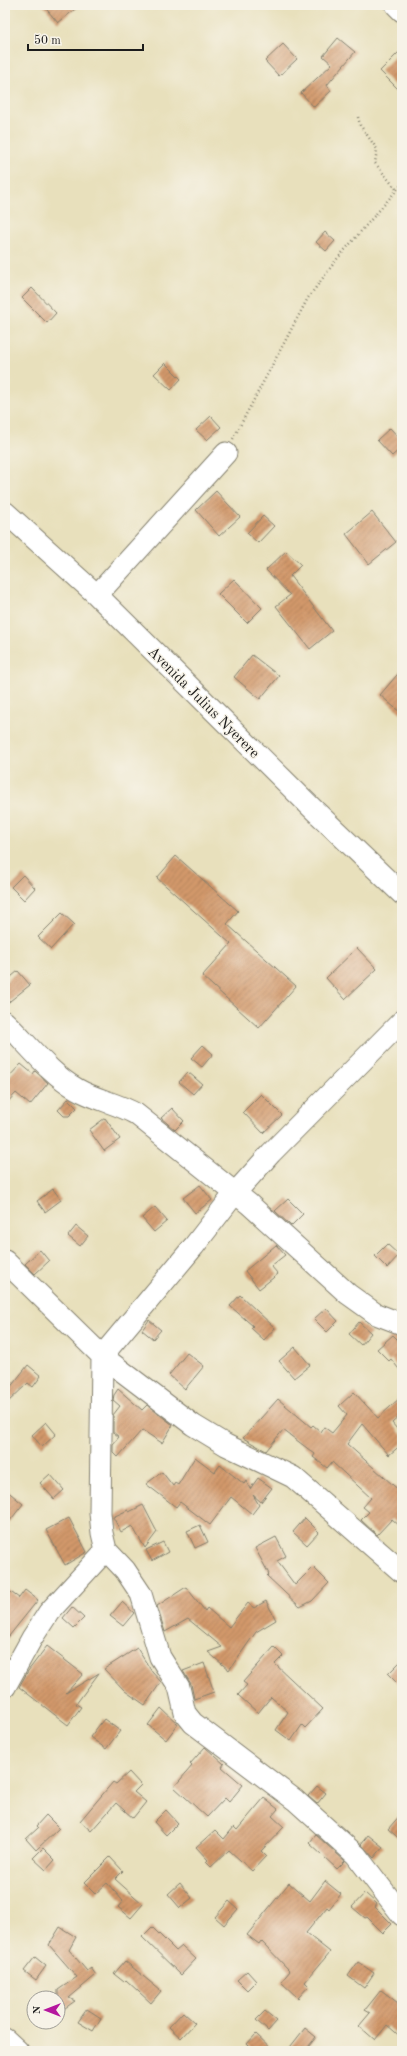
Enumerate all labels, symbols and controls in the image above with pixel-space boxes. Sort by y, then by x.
scale bar [28,26,143,52]
text: 50 m [34,34,61,47]
street label: Avenida Julius Nyerere [144,644,262,762]
north arrow [26,1990,66,2030]
text: N [32,2005,43,2014]

